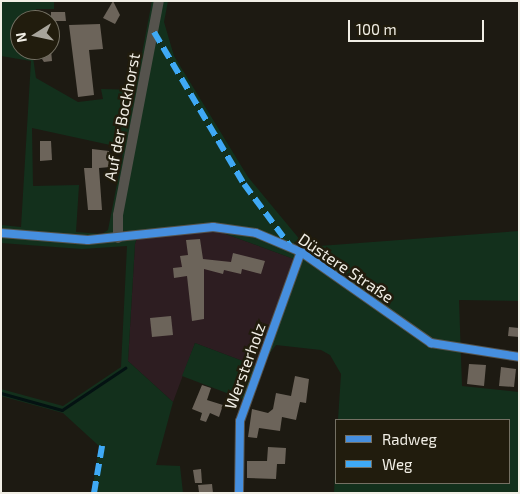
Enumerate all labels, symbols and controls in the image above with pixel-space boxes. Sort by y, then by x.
north arrow [10,10,60,60]
scale bar [350,10,486,42]
text: 100 m [356,20,397,38]
text: N [11,31,30,44]
street label: Auf der Bockhorst [100,51,144,183]
street label: Düstere Straße [295,229,397,307]
street label: Wersterholz [221,320,269,412]
legend [335,419,510,484]
text: Radweg [382,430,437,448]
text: Weg [382,455,412,473]

